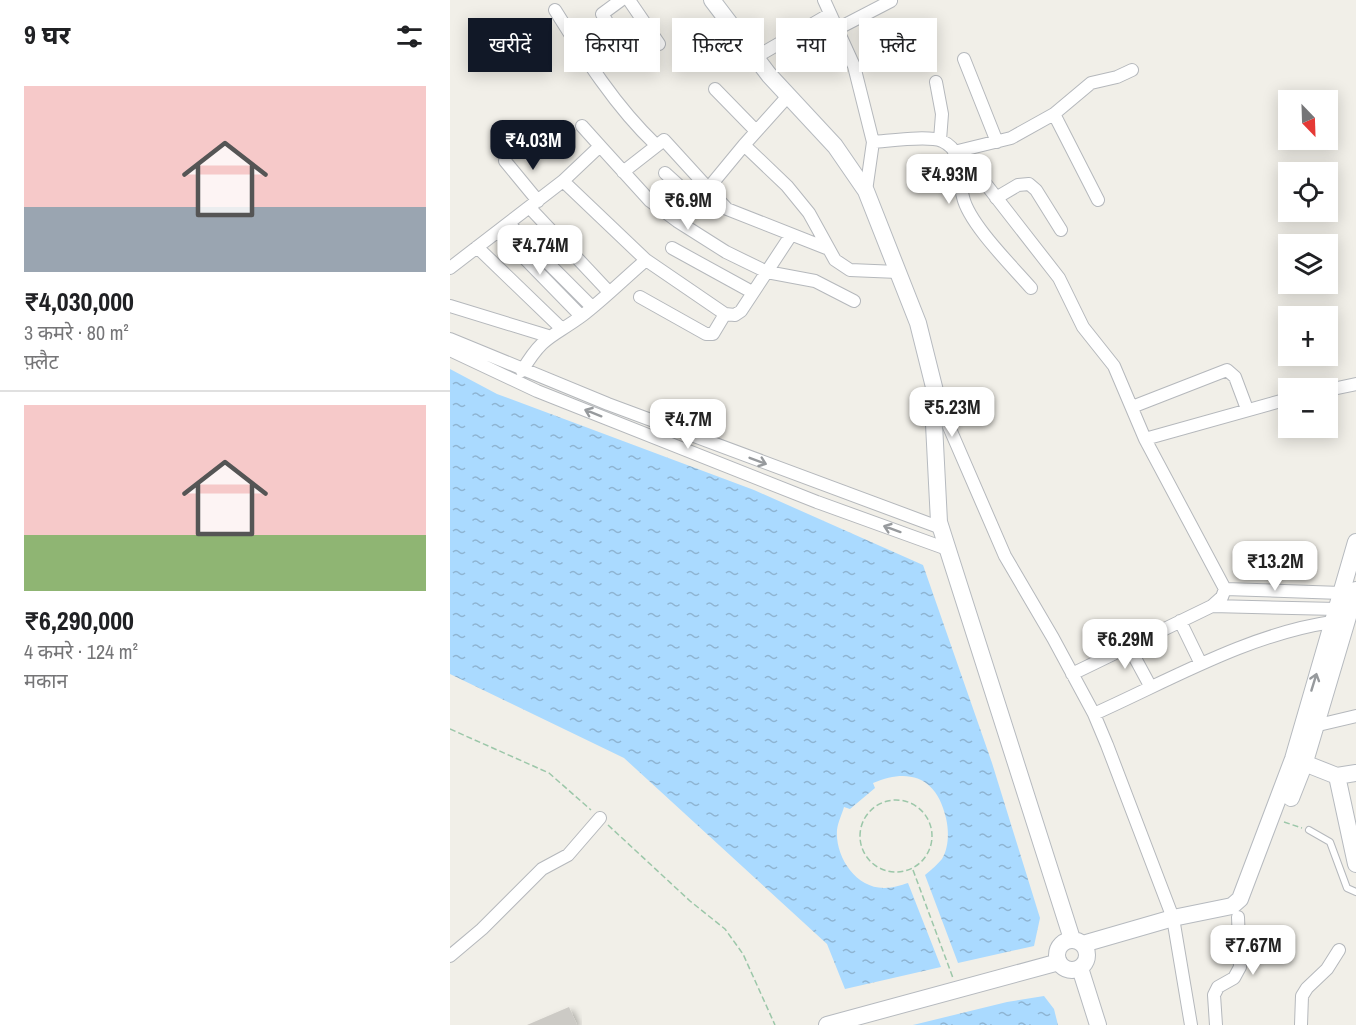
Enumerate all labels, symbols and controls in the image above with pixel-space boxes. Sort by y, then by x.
text: 9 घर [24,17,70,52]
chip: खरीदें [468,18,552,72]
chip: किराया [564,18,660,72]
chip: फ़िल्टर [672,18,764,72]
chip: नया [776,18,847,72]
chip: फ़्लैट [859,18,937,72]
icon: filters [393,20,426,53]
north arrow [1278,90,1338,150]
map controls [1278,90,1338,438]
pin: ₹4.03M [484,120,582,171]
icon: home [171,125,279,233]
text: ₹4.03M [504,126,562,153]
pin: ₹4.93M [900,154,998,205]
text: ₹4.93M [920,160,978,187]
button: locate [1278,162,1338,222]
pin: ₹6.9M [646,180,730,231]
text: ₹6.9M [664,186,712,213]
pin: ₹4.74M [491,225,589,276]
text: ₹4.74M [511,231,569,258]
button: layers [1278,234,1338,294]
text: ₹4,030,000 [24,284,134,319]
button: + [1278,306,1338,366]
text: 3 कमरे · 80 m² [24,319,129,346]
text: फ़्लैट [24,348,59,375]
button: − [1278,378,1338,438]
pin: ₹5.23M [903,387,1001,438]
text: ₹5.23M [923,393,981,420]
pin: ₹4.7M [646,399,730,450]
text: ₹4.7M [664,405,712,432]
one-way arrow [584,407,603,418]
icon: home [171,444,279,552]
one-way arrow [748,456,767,467]
one-way arrow [883,523,902,534]
pin: ₹13.2M [1226,541,1324,592]
text: ₹13.2M [1246,547,1304,574]
text: ₹6,290,000 [24,603,134,638]
pin: ₹6.29M [1076,619,1174,670]
text: ₹6.29M [1096,625,1154,652]
text: 4 कमरे · 124 m² [24,638,138,665]
text: मकान [24,667,68,694]
one-way arrow [1309,672,1320,691]
pin: ₹7.67M [1204,925,1302,976]
text: ₹7.67M [1224,931,1282,958]

